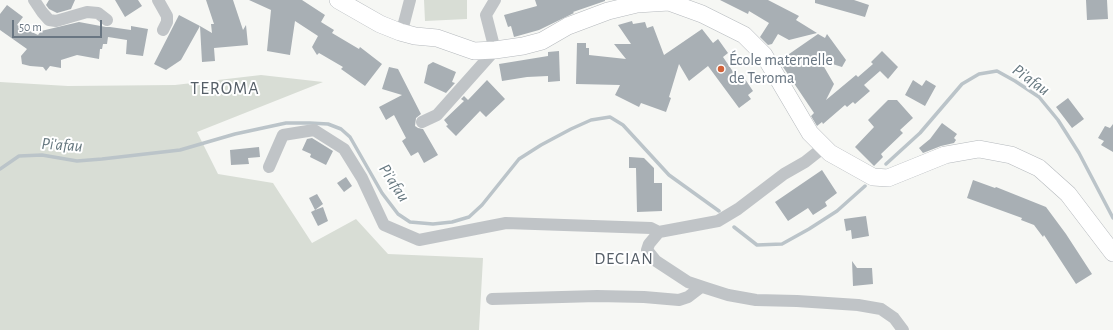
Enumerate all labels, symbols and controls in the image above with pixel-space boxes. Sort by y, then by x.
scale bar [14,12,104,38]
text: 50 m [19,21,42,33]
place label: École maternelle de Teroma [729,50,833,88]
water label: Pi'afau [1008,60,1054,100]
marker: École maternelle de Teroma [716,64,726,74]
district label: TEROMA [190,78,260,100]
water label: Pi'afau [41,133,83,157]
water label: Pi'afau [374,160,414,206]
district label: DECIAN [594,249,654,269]

